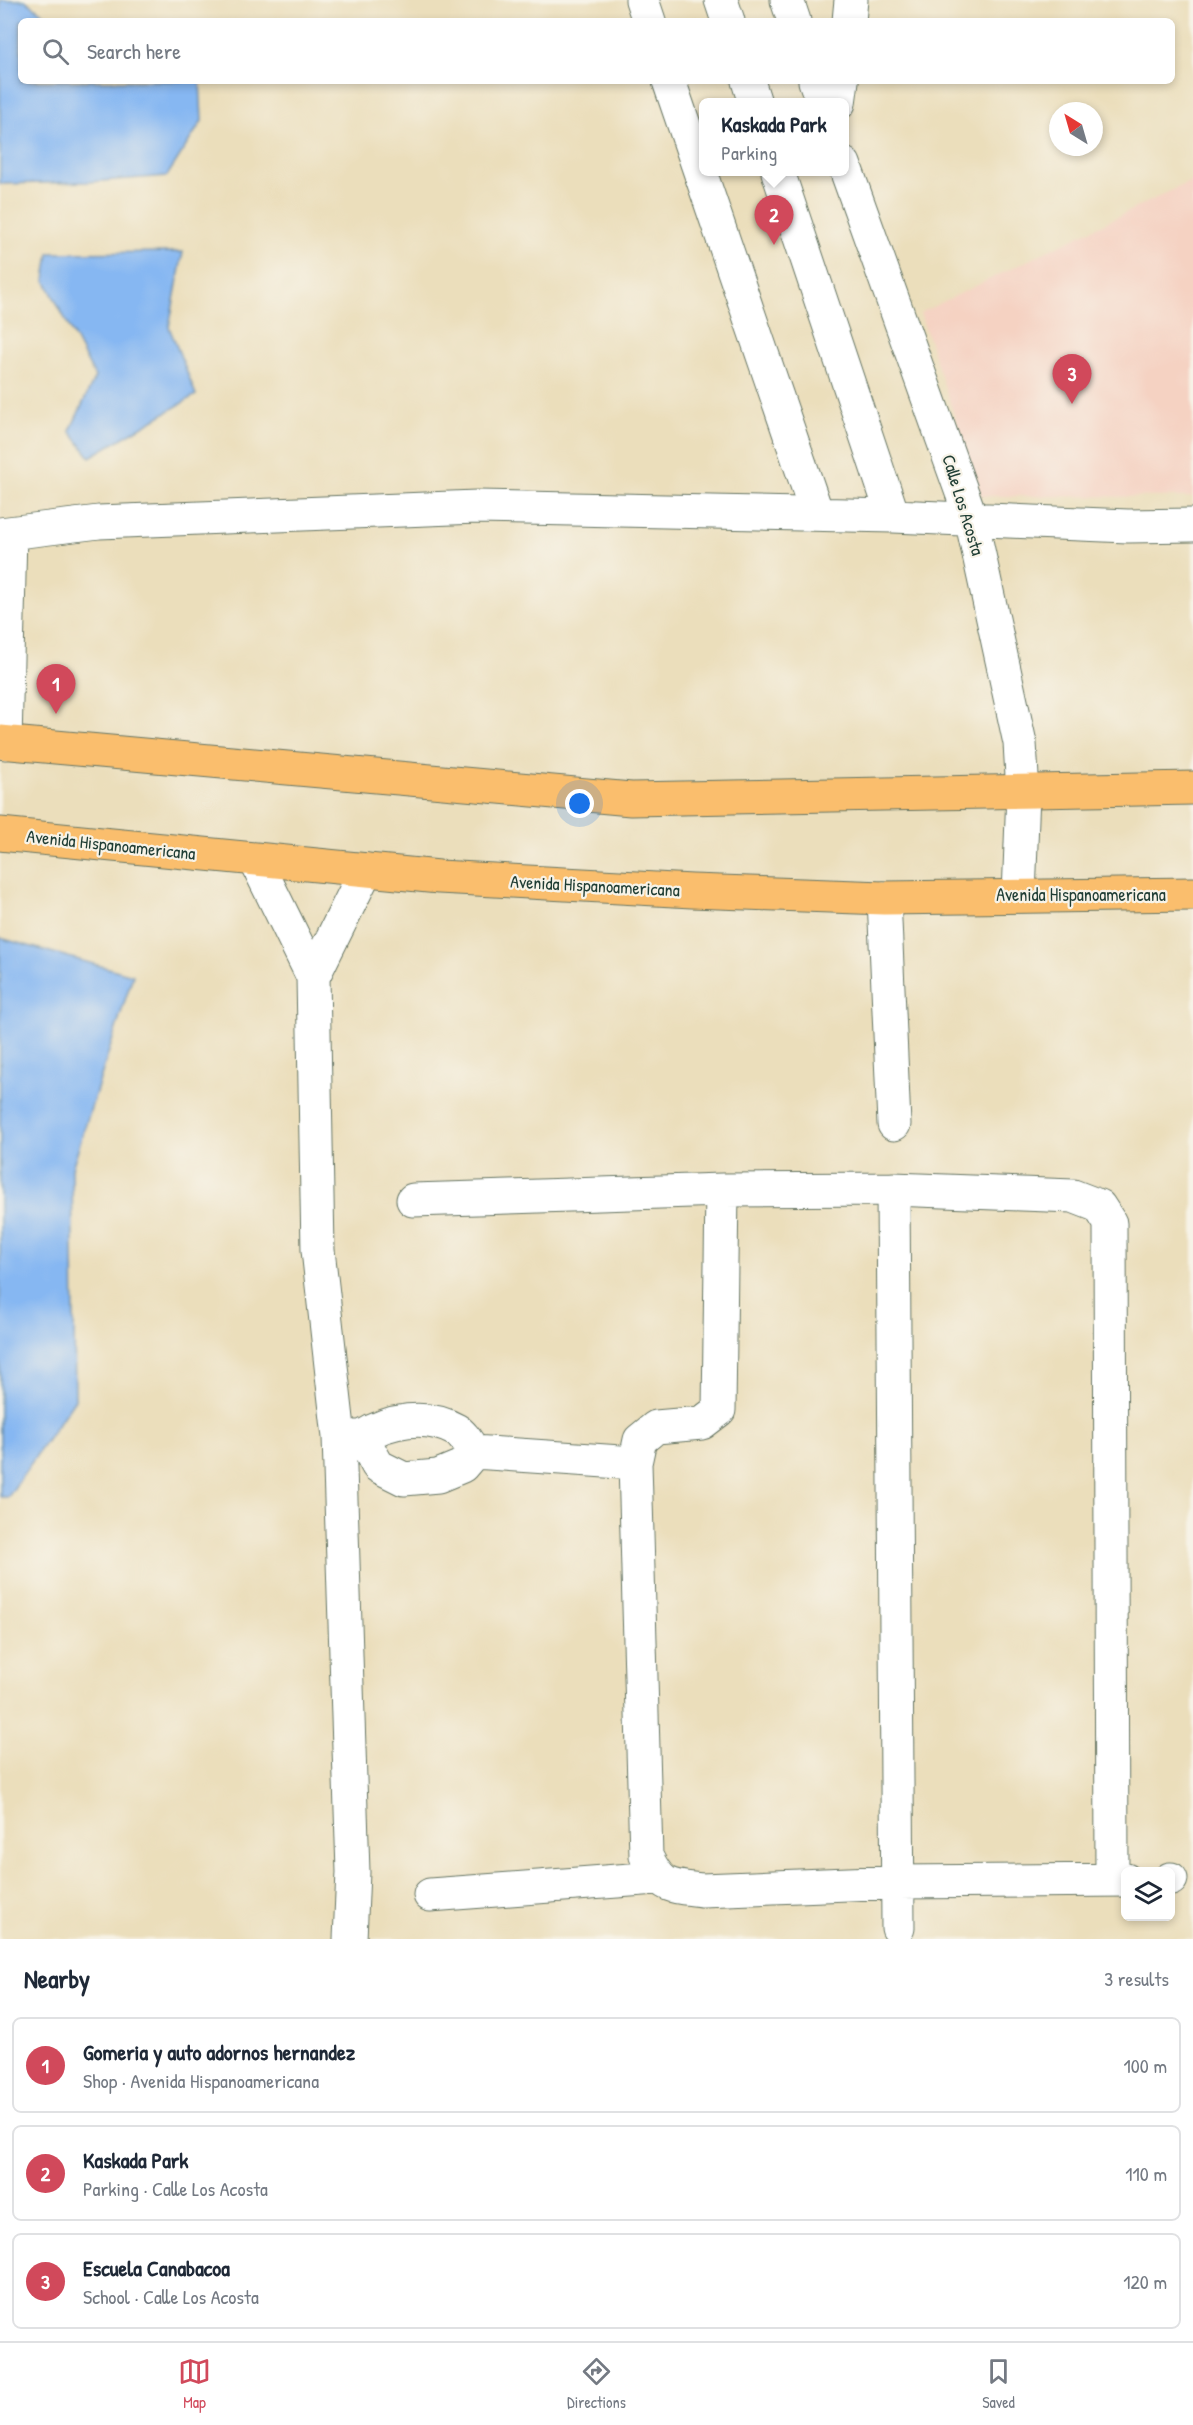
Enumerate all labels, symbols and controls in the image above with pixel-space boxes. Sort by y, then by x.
search box [18,18,1175,84]
icon: search [39,35,72,68]
text: Search here [87,36,181,66]
popup [699,98,849,176]
north arrow [1049,102,1103,156]
text: Kaskada Park [721,109,827,139]
text: Parking [721,139,777,166]
pin: 2 [754,196,794,245]
pin: 3 [1052,354,1092,404]
street label: Calle Los Acosta [936,451,991,558]
pin: 1 [36,664,76,714]
your location [565,789,594,818]
street label: Avenida Hispanoamericana [25,823,197,866]
street label: Avenida Hispanoamericana [510,869,680,902]
street label: Avenida Hispanoamericana [996,882,1166,907]
map controls [1121,1867,1175,1921]
button: layers [1121,1867,1175,1921]
text: Nearby [24,1961,90,1996]
text: 3 results [1104,1965,1169,1992]
text: Gomeria y auto adornos hernandez [83,2037,355,2067]
text: 1 [42,2052,49,2079]
text: 100 m [1124,2052,1167,2079]
text: Shop · Avenida Hispanoamericana [83,2067,319,2094]
text: Kaskada Park [83,2145,188,2175]
text: 2 [41,2160,50,2187]
text: 110 m [1125,2160,1167,2187]
text: Parking · Calle Los Acosta [83,2175,268,2202]
text: Escuela Canabacoa [83,2253,230,2283]
text: 3 [41,2268,50,2295]
text: 120 m [1123,2268,1167,2295]
text: School · Calle Los Acosta [83,2283,259,2310]
tab: Map [178,2355,211,2413]
tab: Directions [567,2355,626,2413]
tab: Saved [982,2355,1015,2413]

